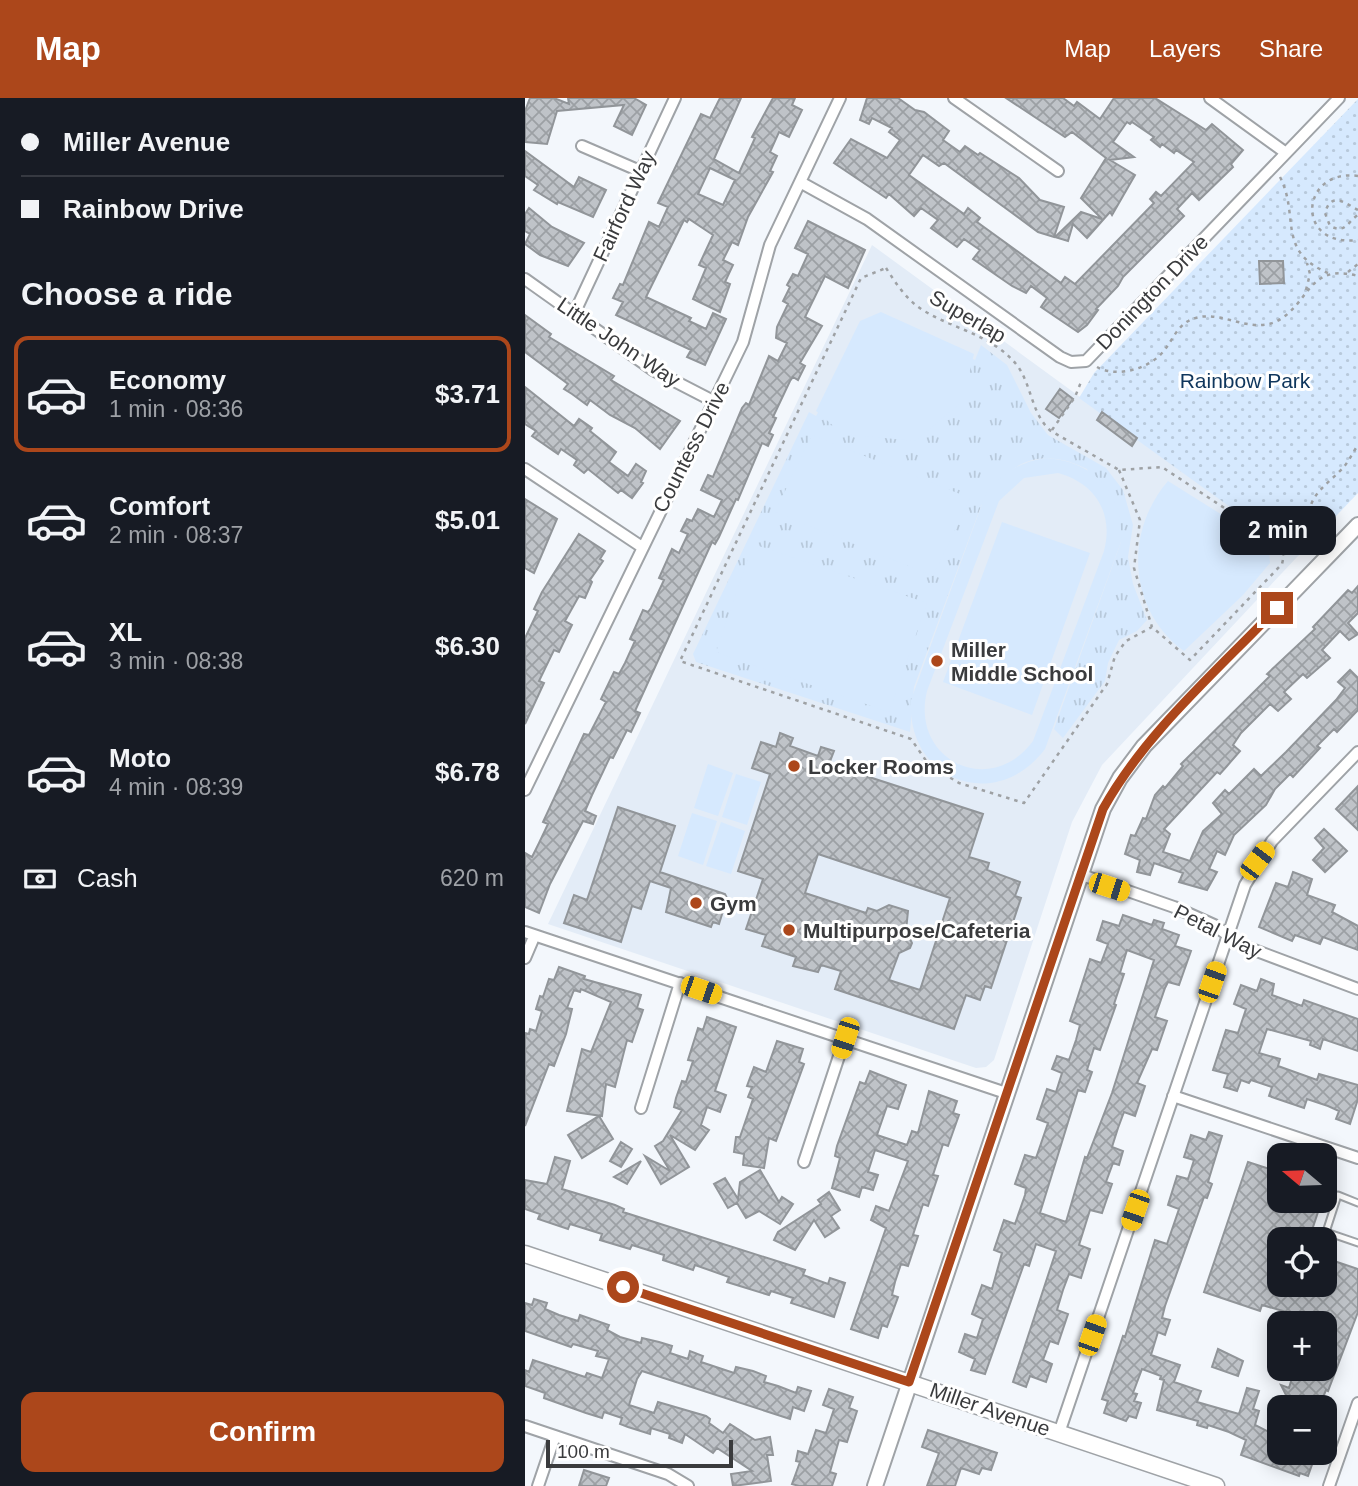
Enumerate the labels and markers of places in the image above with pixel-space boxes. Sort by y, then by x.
place label: Miller Middle School [951,638,1093,685]
marker: Miller Middle School [929,653,945,669]
place label: Locker Rooms [808,755,954,778]
marker: Locker Rooms [786,758,802,774]
place label: Gym [710,892,757,915]
marker: Gym [688,895,704,911]
place label: Multipurpose/Cafeteria [803,919,1031,942]
marker: Multipurpose/Cafeteria [781,922,797,938]

